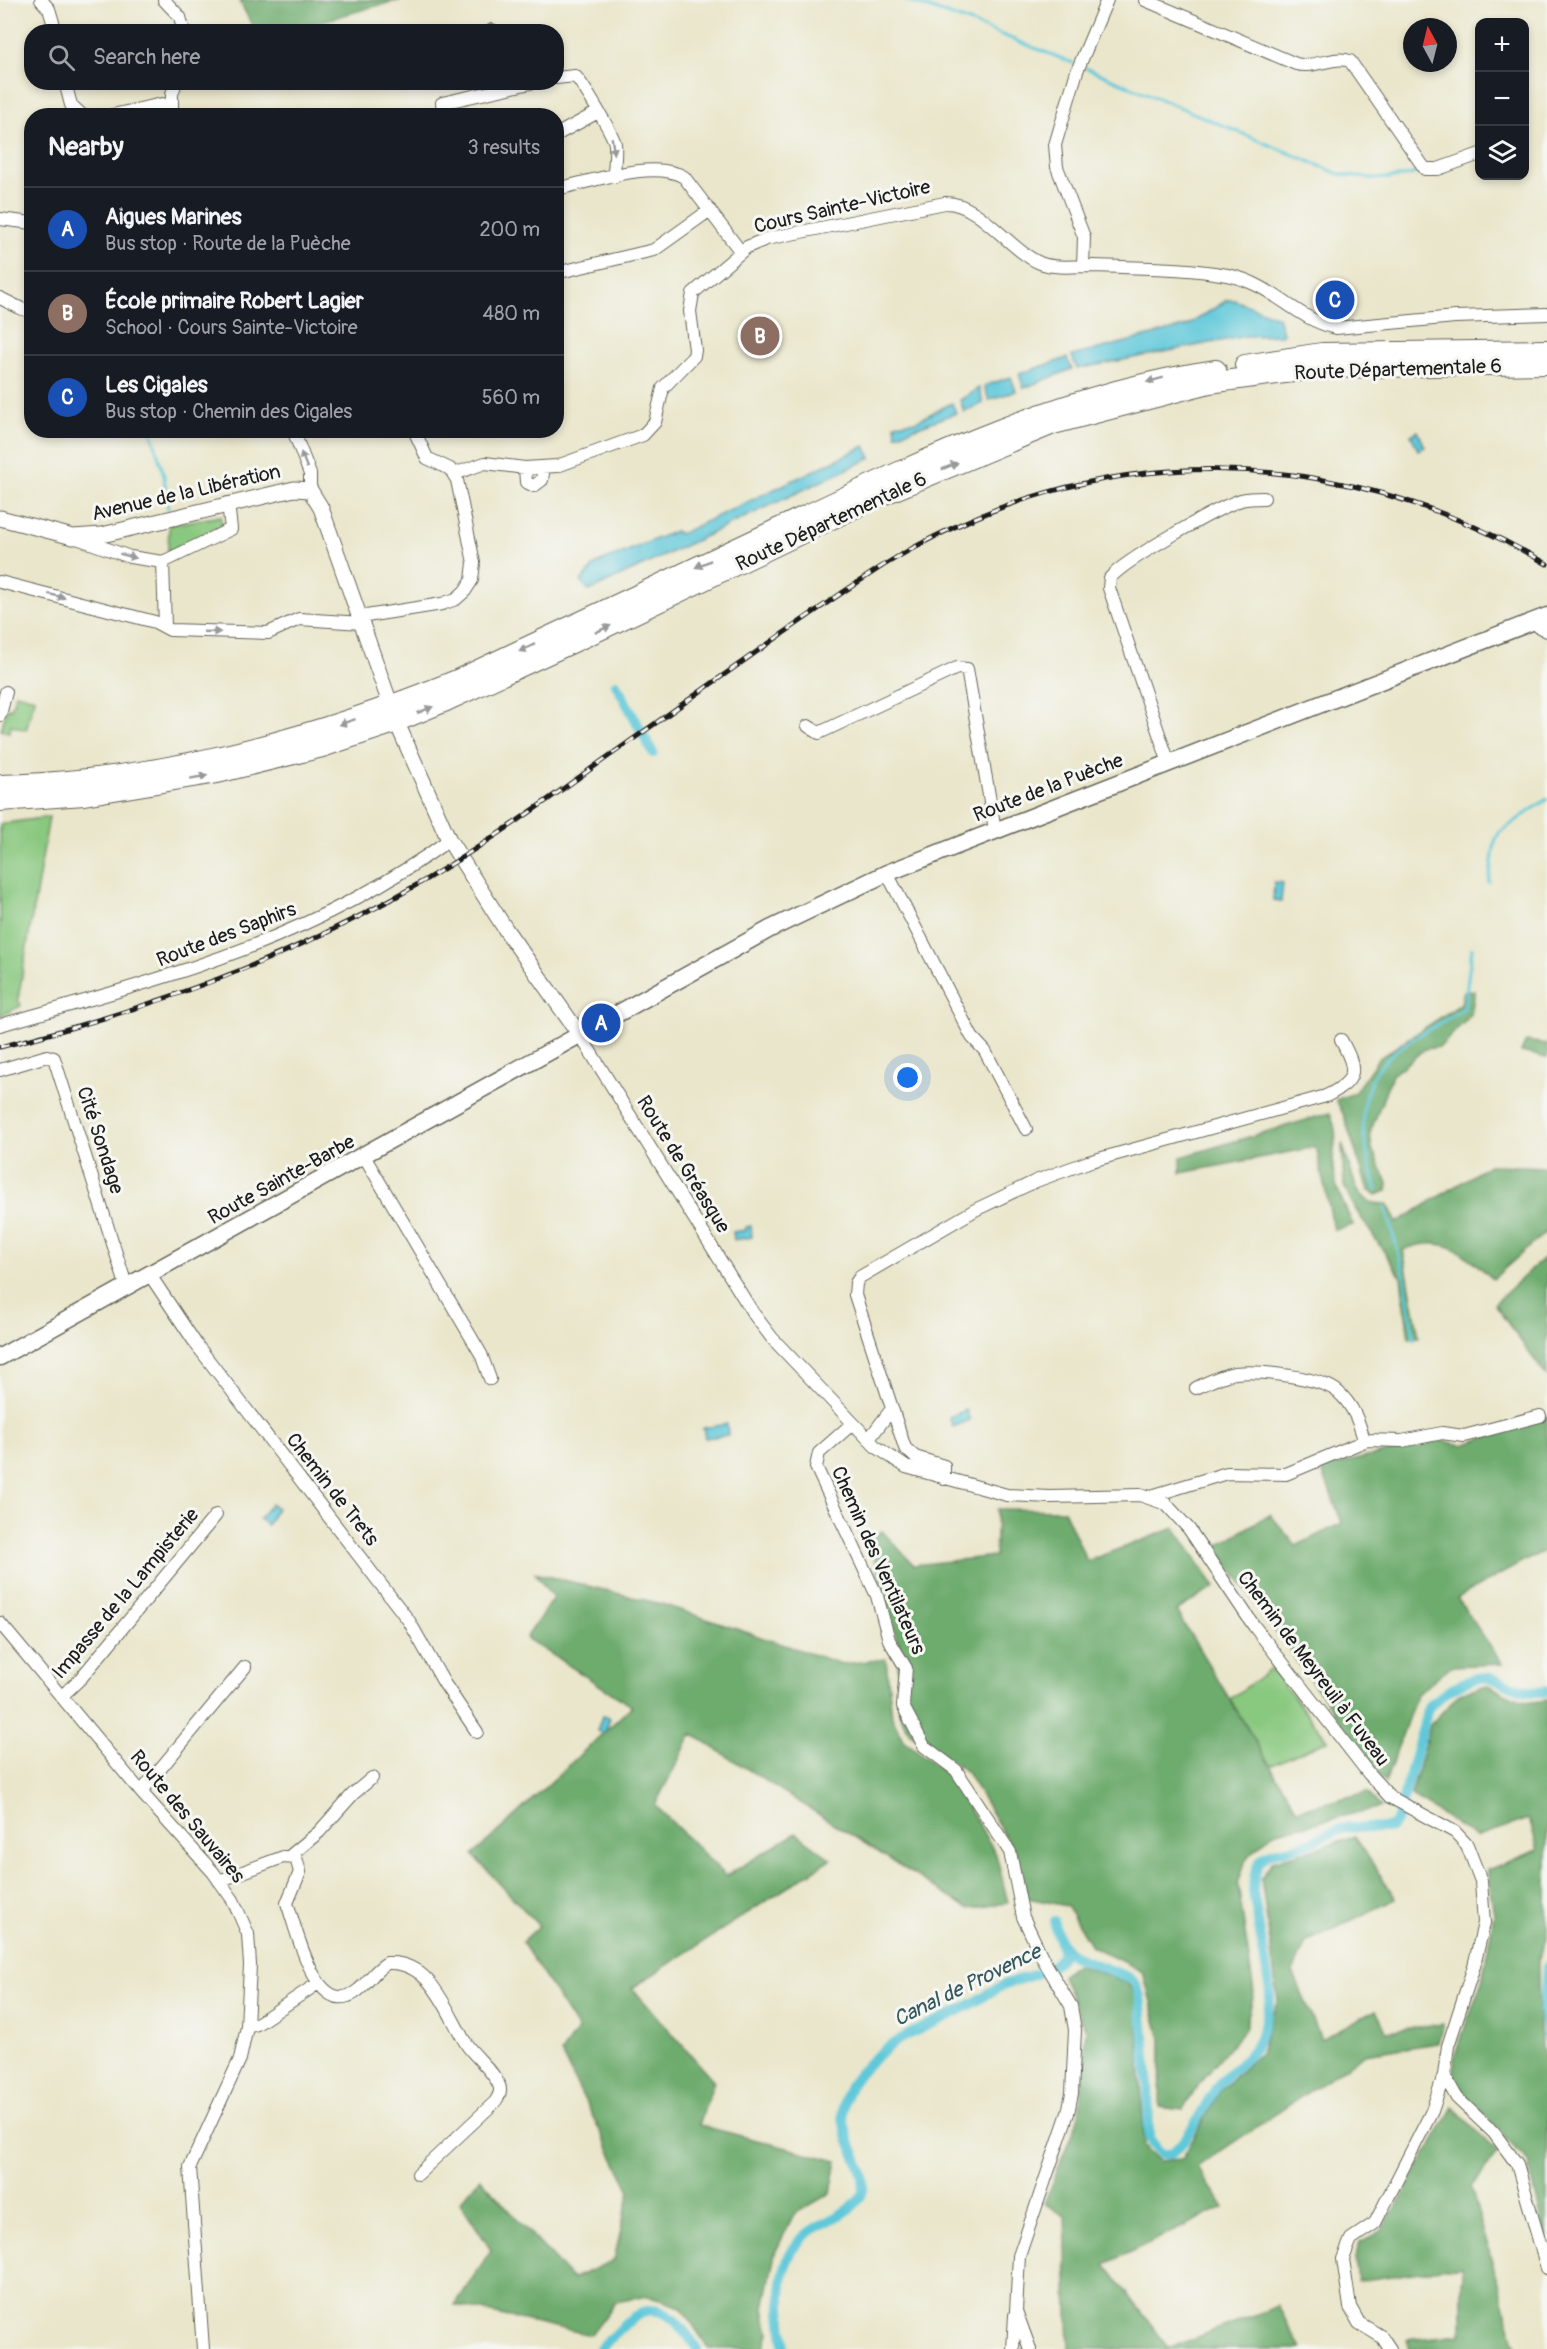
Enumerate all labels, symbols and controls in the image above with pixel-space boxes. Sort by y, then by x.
north arrow [1403,18,1457,72]
map controls [1475,18,1529,180]
button: + [1475,18,1529,72]
search box [24,24,564,90]
icon: search [45,41,78,74]
text: Search here [93,43,200,71]
button: − [1475,72,1529,126]
button: layers [1475,126,1529,180]
text: Nearby [48,131,124,163]
text: 3 results [468,135,540,160]
one-way arrow [609,137,618,156]
street label: Cours Sainte-Victoire [752,174,933,239]
text: Aigues Marines [105,203,242,231]
text: A [61,217,74,242]
text: 200 m [479,217,540,242]
text: Bus stop · Route de la Puèche [105,231,351,256]
pin: C [1316,278,1354,322]
text: École primaire Robert Lagier [105,287,364,315]
text: B [62,301,73,326]
text: 480 m [483,301,540,326]
pin: B [740,314,780,358]
text: School · Cours Sainte-Victoire [105,315,358,340]
street label: Route Départementale 6 [1294,353,1502,386]
text: Les Cigales [105,371,208,399]
one-way arrow [1146,376,1164,386]
text: C [61,385,74,410]
text: 560 m [482,385,540,410]
text: Bus stop · Chemin des Cigales [105,399,352,424]
one-way arrow [299,451,308,469]
street label: Avenue de la Libération [89,459,283,526]
one-way arrow [942,461,959,470]
street label: Route Départementale 6 [732,466,931,577]
one-way arrow [119,552,137,561]
one-way arrow [694,560,711,569]
one-way arrow [47,592,66,602]
one-way arrow [594,624,611,633]
one-way arrow [202,627,221,636]
one-way arrow [518,643,535,652]
one-way arrow [417,704,435,714]
one-way arrow [337,718,355,727]
street label: Route de la Puèche [970,747,1127,828]
one-way arrow [189,772,208,781]
street label: Route des Saphirs [153,896,300,973]
pin: A [582,1000,620,1046]
your location [893,1063,922,1092]
street label: Cité Sondage [71,1083,130,1197]
street label: Route de Gréasque [631,1091,736,1238]
street label: Route Sainte-Barbe [203,1129,359,1230]
street label: Chemin de Trets [281,1428,384,1551]
street label: Chemin des Ventilateurs [826,1462,931,1658]
street label: Impasse de la Lampisterie [47,1503,204,1684]
street label: Chemin de Meyreuil à Fuveau [1232,1566,1395,1771]
street label: Route des Sauvaires [125,1745,251,1888]
water label: Canal de Provence [889,1937,1048,2033]

